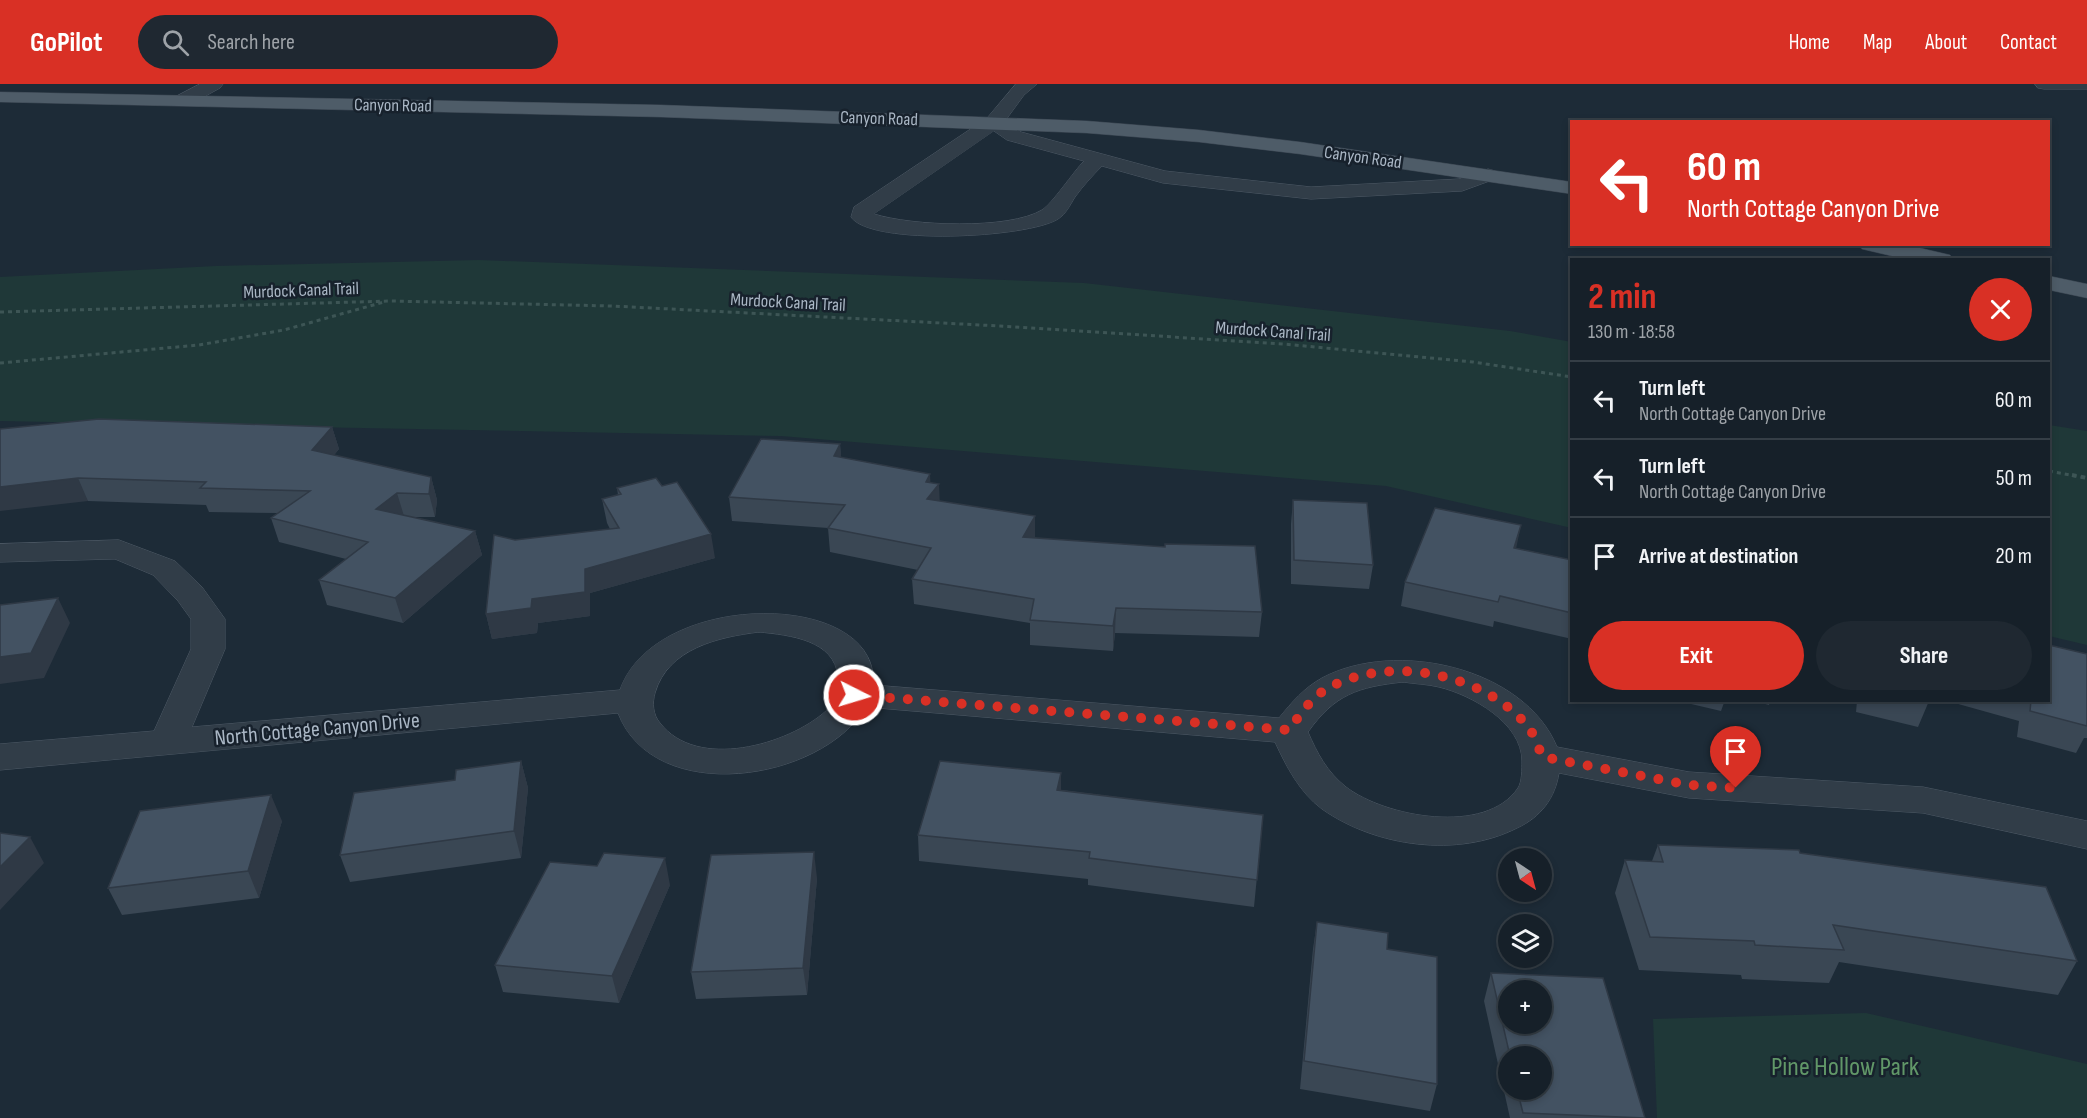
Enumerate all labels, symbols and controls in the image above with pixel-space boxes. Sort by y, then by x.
search box [138,15,558,69]
text: GoPilot [30,26,102,59]
icon: search [159,26,192,59]
text: Search here [207,29,295,56]
text: Home [1789,30,1830,55]
text: Map [1863,30,1892,55]
text: About [1925,30,1967,55]
text: Contact [2000,30,2057,55]
street label: Canyon Road [354,94,432,117]
street label: Canyon Road [840,107,918,130]
street label: Canyon Road [1323,142,1403,173]
text: 60 m [1687,142,1761,193]
icon: left [1588,144,1666,222]
text: North Cottage Canyon Drive [1687,193,1940,225]
text: 2 min [1588,276,1657,319]
street label: Murdock Canal Trail [243,278,359,303]
button: close [1969,278,2032,341]
street label: Murdock Canal Trail [730,289,846,316]
street label: Murdock Canal Trail [1215,317,1331,346]
text: 130 m · 18:58 [1588,320,1675,344]
text: Turn left [1639,375,1705,402]
icon: left [1588,384,1621,417]
text: 60 m [1995,387,2032,414]
text: North Cottage Canyon Drive [1639,402,1826,426]
text: Turn left [1639,453,1705,480]
icon: left [1588,462,1621,495]
text: 50 m [1996,465,2032,492]
text: North Cottage Canyon Drive [1639,480,1826,504]
icon: arrive [1588,540,1621,573]
text: Arrive at destination [1639,543,1798,570]
text: 20 m [1996,543,2032,570]
button: Exit [1588,621,1804,690]
button: Share [1816,621,2032,690]
position arrow [822,663,886,727]
street label: North Cottage Canyon Drive [213,707,421,752]
pin [1710,726,1761,788]
icon: arrive [1719,735,1752,768]
north arrow [1498,848,1552,902]
map controls [1498,848,1552,1100]
button: layers [1498,914,1552,968]
button: + [1498,980,1552,1034]
button: − [1498,1046,1552,1100]
park label: Pine Hollow Park [1771,1051,1920,1083]

